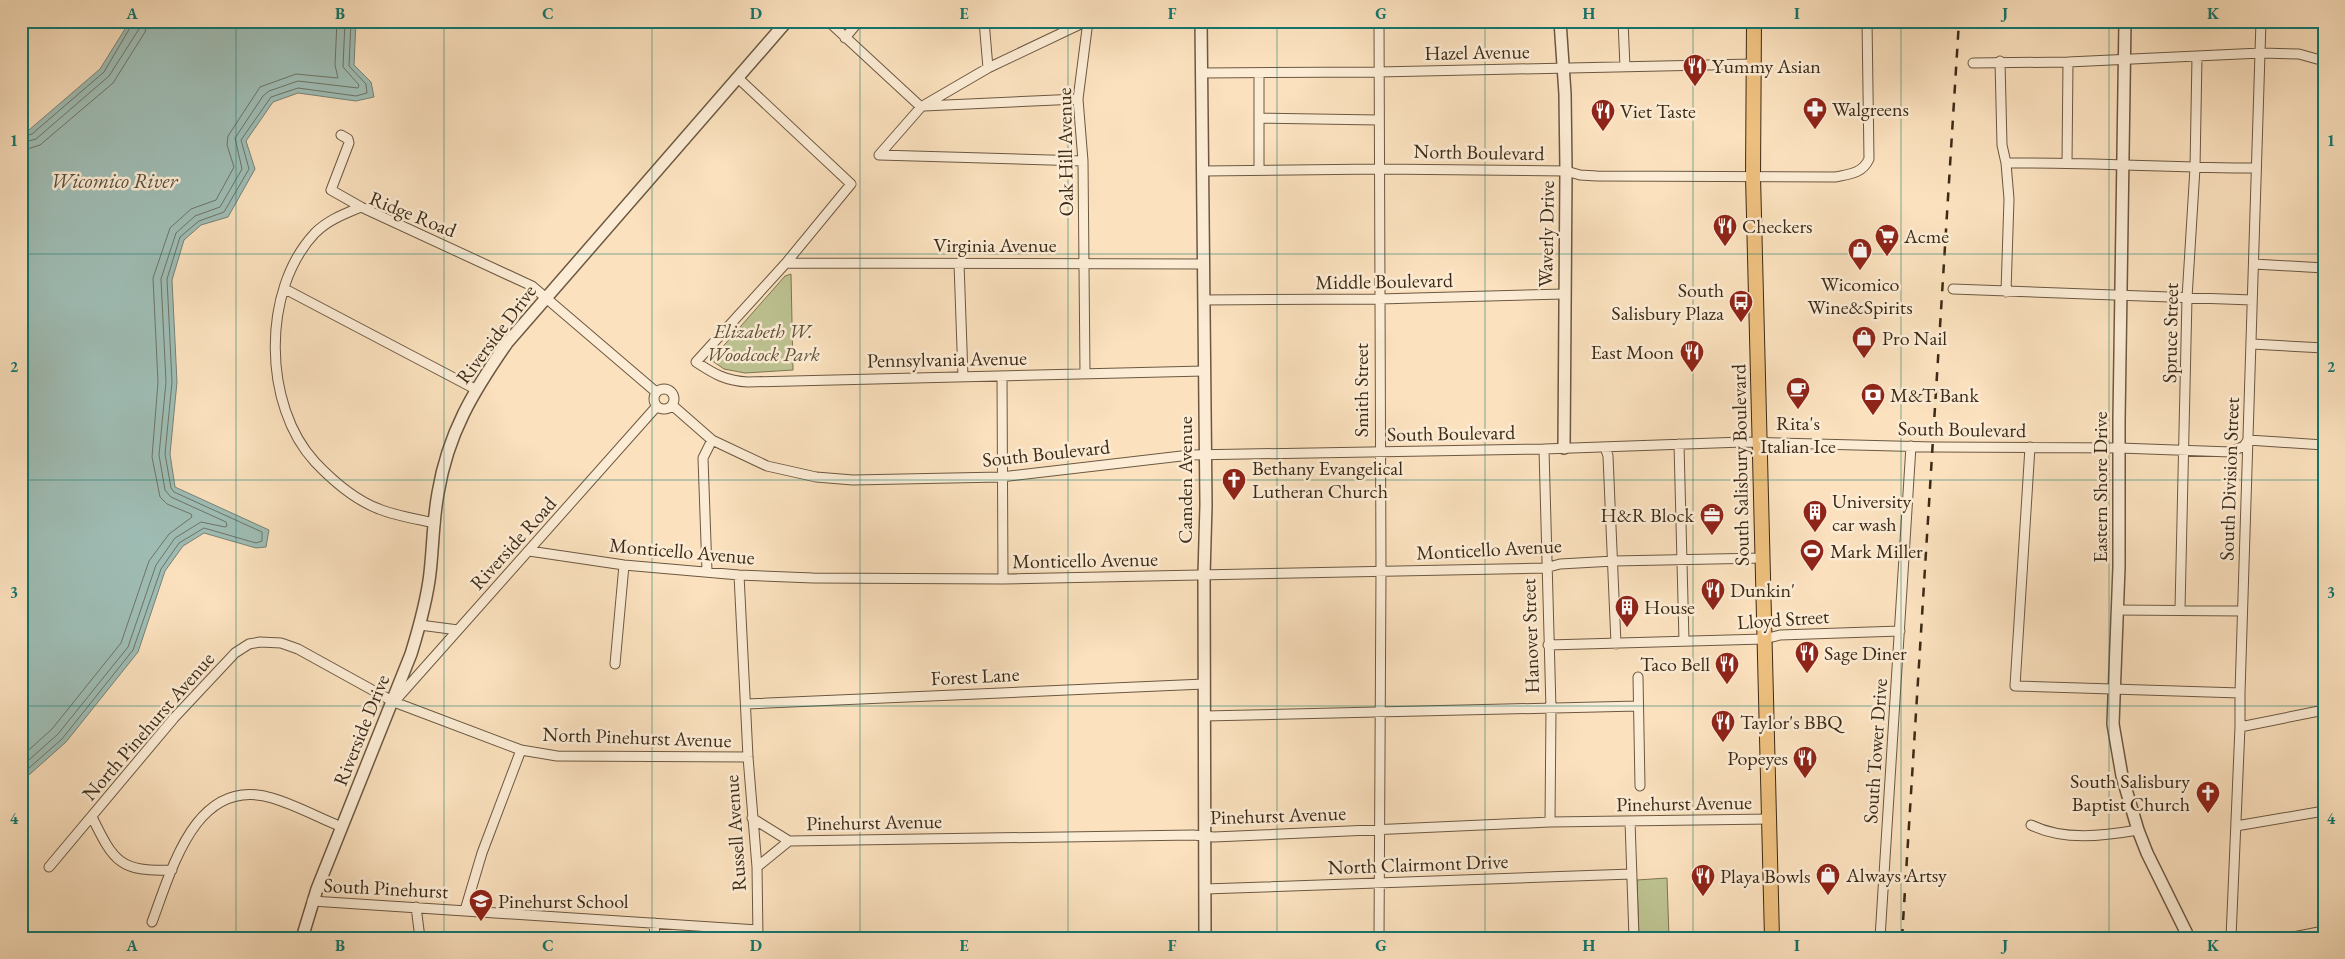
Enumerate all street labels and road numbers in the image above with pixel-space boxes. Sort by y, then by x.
street label: Hazel Avenue [1424,38,1530,66]
street label: Oak Hill Avenue [1051,87,1079,217]
street label: North Boulevard [1413,138,1546,166]
street label: Waverly Drive [1532,180,1560,288]
street label: Ridge Road [366,185,461,244]
street label: Virginia Avenue [933,232,1057,258]
street label: Middle Boulevard [1315,267,1454,295]
street label: Riverside Drive [450,279,542,389]
street label: Spruce Street [2156,282,2184,383]
street label: Smith Street [1348,342,1374,437]
street label: Pennsylvania Avenue [867,345,1027,373]
street label: South Salisbury Boulevard [1725,363,1755,566]
street label: South Division Street [2213,396,2245,561]
street label: Eastern Shore Drive [2087,411,2113,563]
street label: South Boulevard [1898,415,2027,443]
street label: Camden Avenue [1172,416,1198,544]
street label: South Boulevard [1387,419,1516,447]
street label: South Boulevard [981,433,1112,473]
street label: Riverside Road [464,490,562,595]
street label: Monticello Avenue [608,532,756,570]
street label: Monticello Avenue [1416,532,1563,566]
street label: Monticello Avenue [1012,546,1158,574]
street label: Hanover Street [1515,577,1545,694]
street label: Lloyd Street [1736,603,1831,635]
street label: North Pinehurst Avenue [76,646,220,806]
street label: Forest Lane [930,661,1020,691]
street label: Riverside Drive [327,670,395,790]
street label: South Tower Drive [1857,677,1893,825]
street label: North Pinehurst Avenue [542,721,732,753]
street label: Russell Avenue [718,774,752,892]
street label: Pinehurst Avenue [1616,789,1752,817]
street label: Pinehurst Avenue [1210,800,1347,830]
street label: Pinehurst Avenue [806,808,942,836]
street label: North Clairmont Drive [1327,848,1509,880]
street label: South Pinehurst [323,872,450,904]

